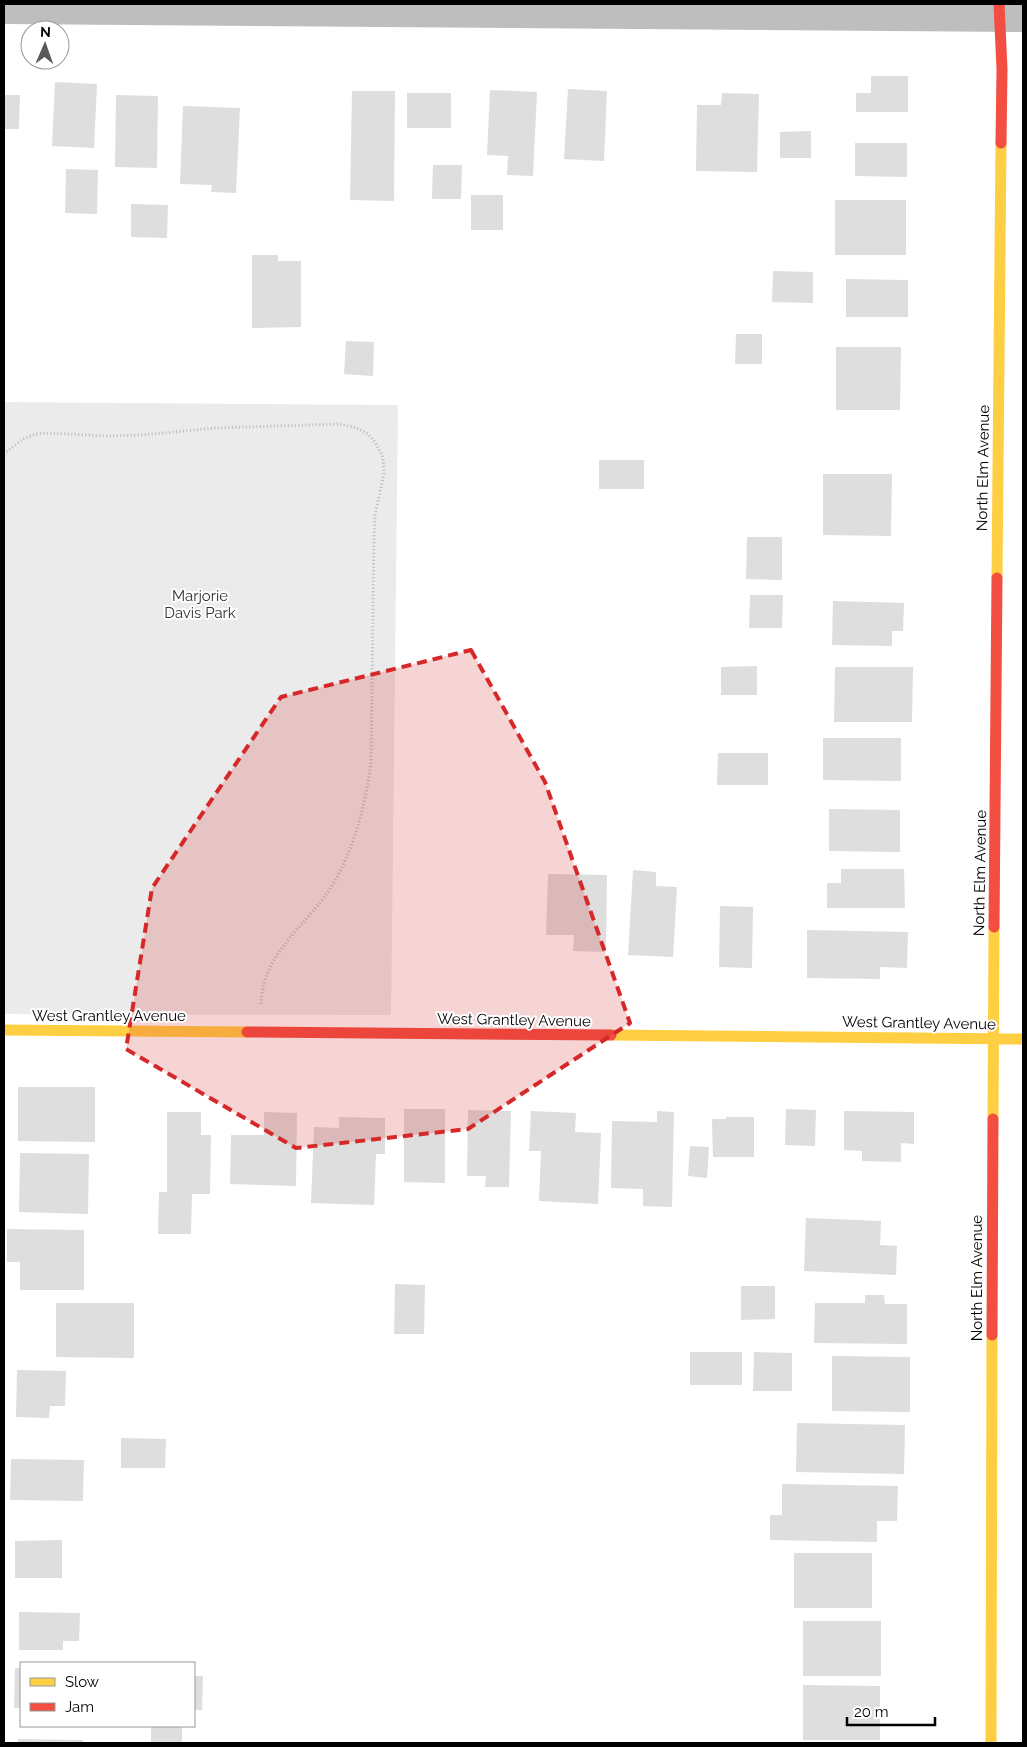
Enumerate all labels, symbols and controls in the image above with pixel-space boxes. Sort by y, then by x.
north arrow [20,20,70,70]
text: N [40,24,51,40]
street label: North Elm Avenue [973,405,993,531]
park label: Marjorie Davis Park [164,587,236,622]
street label: North Elm Avenue [970,810,990,936]
street label: West Grantley Avenue [32,1007,186,1025]
street label: West Grantley Avenue [437,1010,591,1030]
street label: West Grantley Avenue [842,1013,996,1033]
street label: North Elm Avenue [968,1215,986,1341]
legend [20,1662,195,1727]
text: Slow [65,1673,99,1691]
scale bar [847,1694,934,1726]
text: Jam [65,1698,94,1716]
text: 20 m [854,1703,889,1721]

